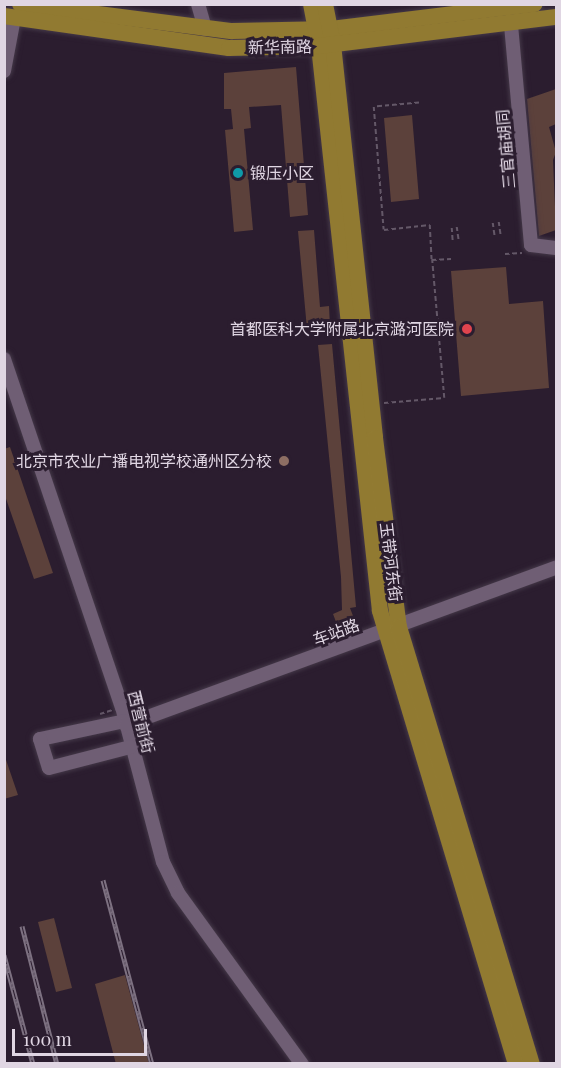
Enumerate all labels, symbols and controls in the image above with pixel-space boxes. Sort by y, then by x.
street label: 新华南路 [248,37,312,57]
street label: 三官庙胡同 [493,108,519,190]
place label: 锻压小区 [250,163,314,183]
marker: 锻压小区 [231,166,245,180]
place label: 首都医科大学附属北京潞河医院 [230,319,454,339]
marker: 首都医科大学附属北京潞河医院 [458,320,476,338]
place label: 北京市农业广播电视学校通州区分校 [16,451,272,471]
marker: 北京市农业广播电视学校通州区分校 [277,454,291,468]
street label: 玉带河东街 [377,521,405,603]
street label: 车站路 [310,615,362,649]
street label: 西营前街 [124,689,158,755]
scale bar [15,1017,150,1055]
text: 100 m [23,1027,72,1051]

